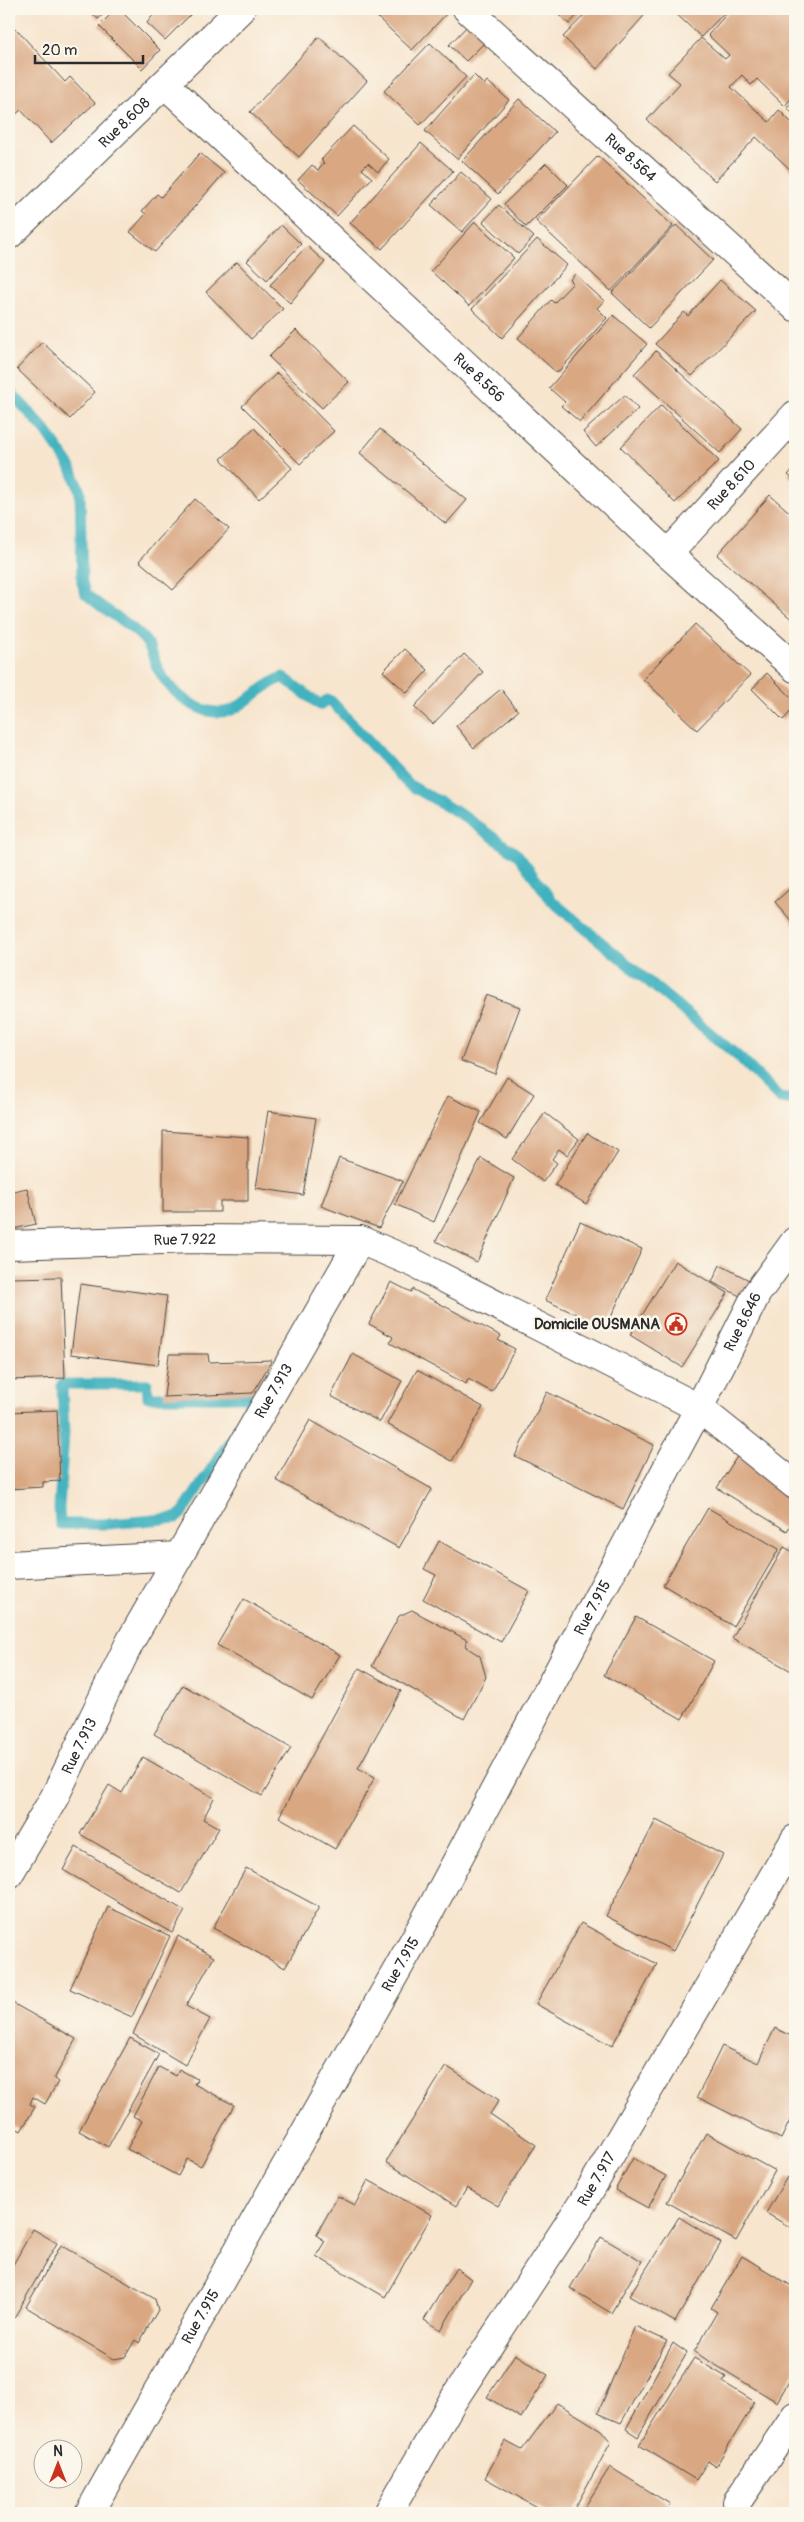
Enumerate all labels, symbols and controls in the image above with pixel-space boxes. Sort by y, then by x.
scale bar [35,32,142,64]
text: 20 m [42,41,77,60]
street label: Rue 8.608 [95,93,155,152]
street label: Rue 8.564 [600,130,660,187]
street label: Rue 8.566 [449,349,508,407]
street label: Rue 8.610 [704,455,760,514]
street label: Rue 7.922 [153,1230,216,1250]
street label: Rue 8.646 [720,1289,766,1355]
public building icon: Domicile OUSMANA [664,1312,688,1336]
place label: Domicile OUSMANA [534,1315,660,1334]
street label: Rue 7.913 [251,1360,297,1422]
street label: Rue 7.915 [570,1577,615,1639]
street label: Rue 7.913 [58,1715,101,1778]
street label: Rue 7.915 [378,1934,424,1995]
street label: Rue 7.917 [574,2149,620,2210]
street label: Rue 7.915 [178,2286,224,2347]
north arrow [32,2440,82,2490]
text: N [53,2443,63,2460]

